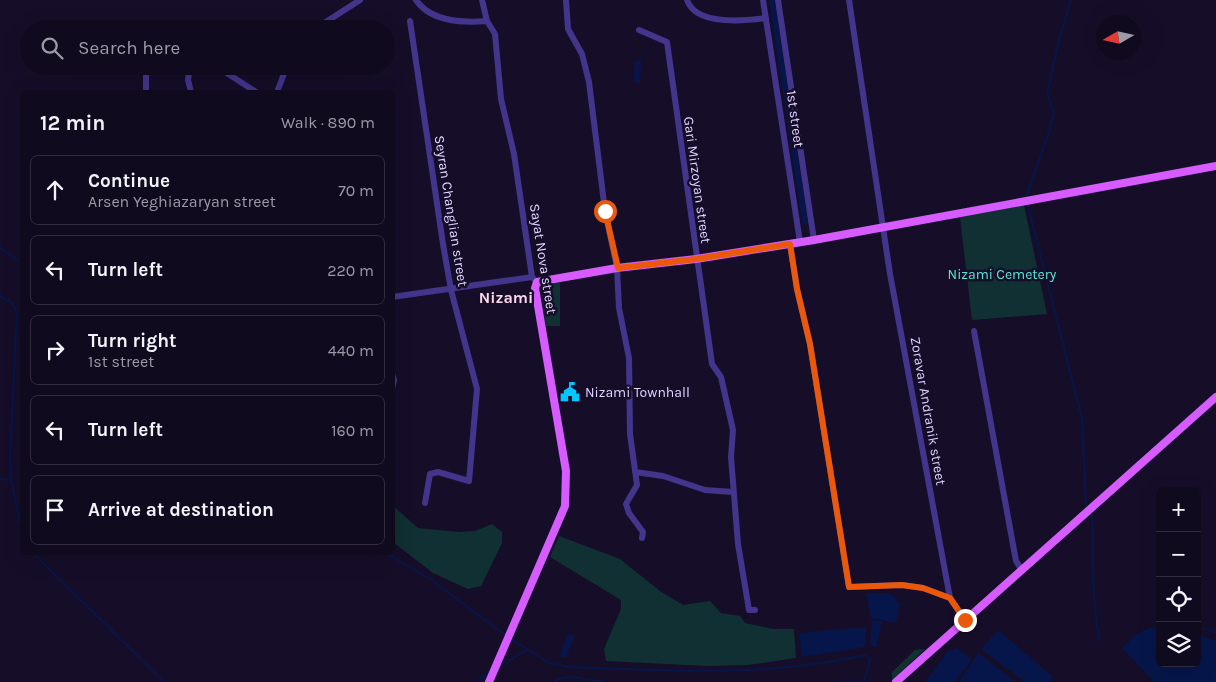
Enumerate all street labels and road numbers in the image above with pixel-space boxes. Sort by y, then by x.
street label: 1st street [783,89,807,149]
street label: Gari Mirzoyan street [680,115,714,245]
street label: Seyran Changlian street [431,134,471,288]
street label: Sayat Nova street [526,203,560,315]
street label: Zoravar Andranik street [907,335,949,487]

